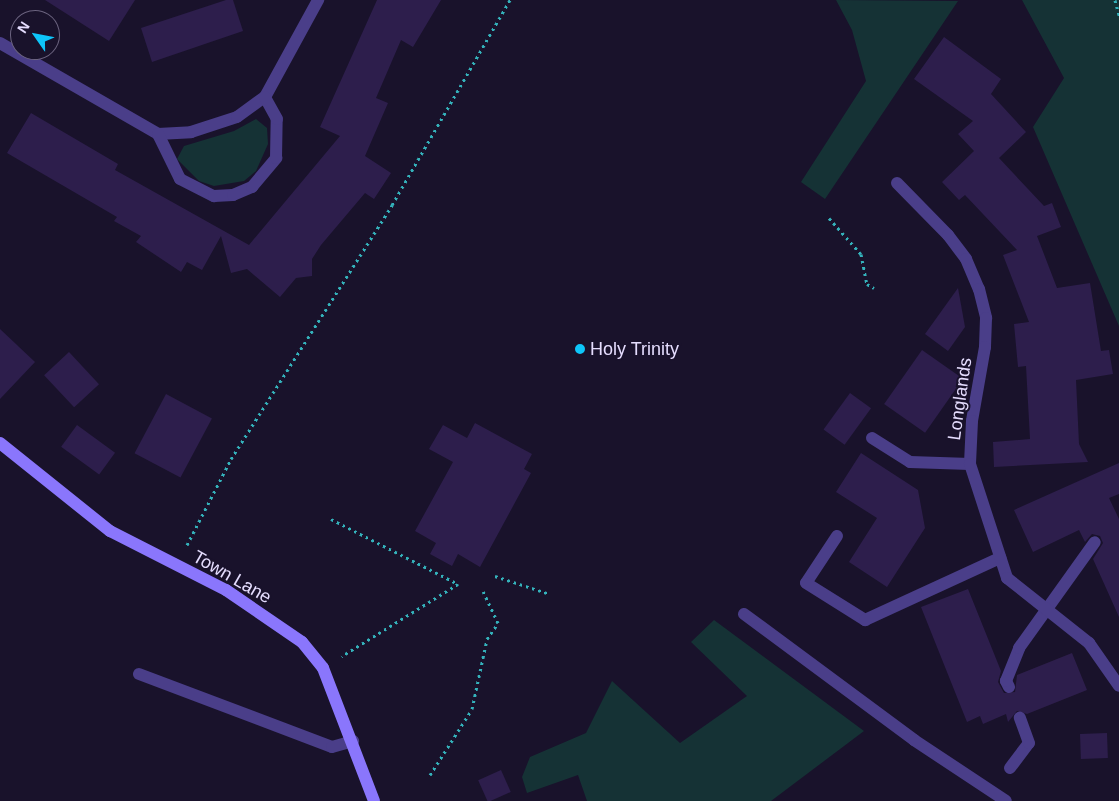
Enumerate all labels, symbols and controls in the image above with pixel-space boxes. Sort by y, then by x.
north arrow [10,10,60,60]
text: N [14,19,33,36]
place label: Holy Trinity [590,338,679,360]
marker: Holy Trinity [574,343,586,355]
street label: Longlands [944,356,976,442]
street label: Town Lane [189,546,275,608]

